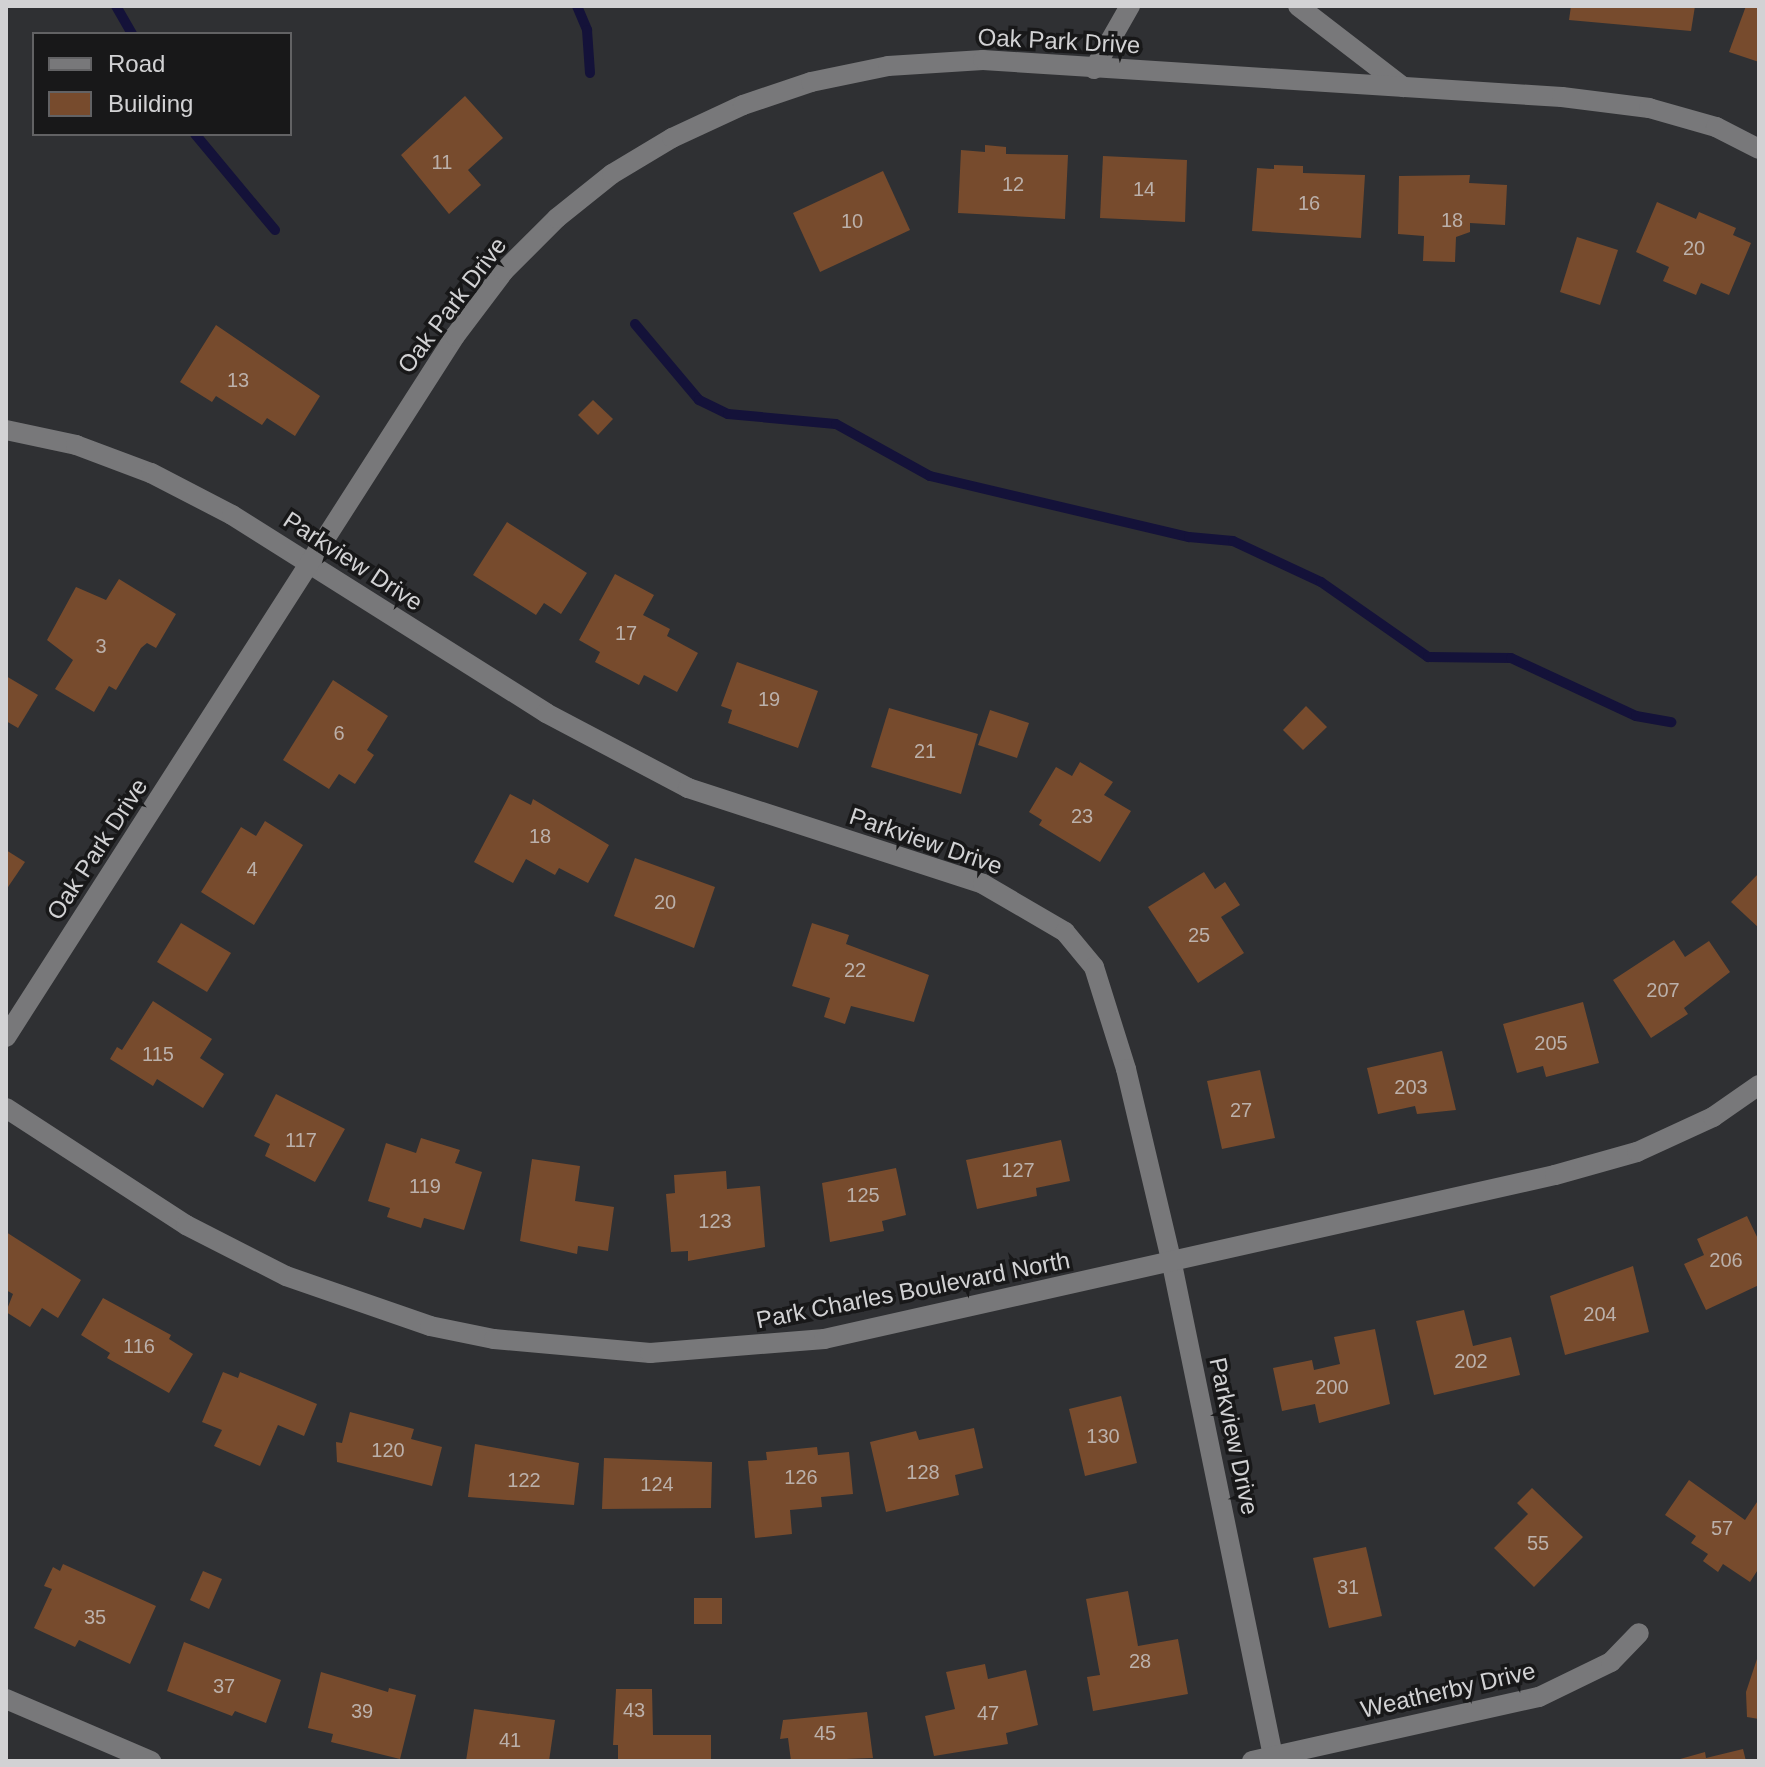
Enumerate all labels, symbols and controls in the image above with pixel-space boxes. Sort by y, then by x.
street label: Oak Park Drive [977,22,1141,60]
legend [32,32,292,136]
text: Road [108,50,165,77]
text: Building [108,90,193,117]
house number: 11 [432,150,452,174]
house number: 12 [1002,172,1024,196]
house number: 14 [1133,177,1155,201]
house number: 16 [1298,191,1320,215]
house number: 18 [1441,208,1463,232]
house number: 10 [841,209,863,233]
street label: Oak Park Drive [392,231,512,379]
house number: 20 [1683,236,1705,260]
house number: 13 [227,368,249,392]
street label: Parkview Drive [278,505,428,617]
house number: 17 [615,621,637,645]
house number: 3 [95,634,107,658]
house number: 19 [758,687,780,711]
house number: 6 [333,721,345,745]
house number: 21 [914,739,936,763]
street label: Oak Park Drive [41,773,153,925]
street label: Parkview Drive [846,801,1006,881]
house number: 23 [1071,804,1093,828]
house number: 18 [529,824,551,848]
house number: 4 [246,857,258,881]
house number: 20 [654,890,676,914]
house number: 25 [1188,923,1210,947]
house number: 22 [844,958,866,982]
house number: 207 [1646,978,1680,1002]
house number: 205 [1534,1031,1568,1055]
house number: 115 [142,1042,174,1066]
house number: 203 [1394,1075,1428,1099]
house number: 27 [1230,1098,1252,1122]
house number: 117 [285,1128,317,1152]
house number: 127 [1001,1158,1035,1182]
house number: 119 [409,1174,441,1198]
house number: 125 [846,1183,880,1207]
house number: 123 [698,1209,732,1233]
street label: Park Charles Boulevard North [754,1245,1072,1335]
house number: 206 [1709,1248,1743,1272]
house number: 204 [1583,1302,1617,1326]
house number: 116 [123,1334,155,1358]
house number: 202 [1454,1349,1488,1373]
street label: Parkview Drive [1203,1355,1265,1517]
house number: 200 [1315,1375,1349,1399]
house number: 130 [1086,1424,1120,1448]
house number: 120 [371,1438,405,1462]
house number: 128 [906,1460,940,1484]
house number: 126 [784,1465,818,1489]
house number: 122 [507,1468,541,1492]
house number: 124 [640,1472,674,1496]
house number: 57 [1711,1516,1733,1540]
house number: 55 [1527,1531,1549,1555]
house number: 31 [1337,1575,1359,1599]
house number: 35 [84,1605,106,1629]
house number: 28 [1129,1649,1151,1673]
street label: Weatherby Drive [1358,1656,1538,1724]
house number: 37 [213,1674,235,1698]
house number: 43 [623,1698,645,1722]
house number: 39 [351,1699,373,1723]
house number: 47 [977,1701,999,1725]
house number: 45 [814,1721,836,1745]
house number: 41 [499,1728,521,1752]

